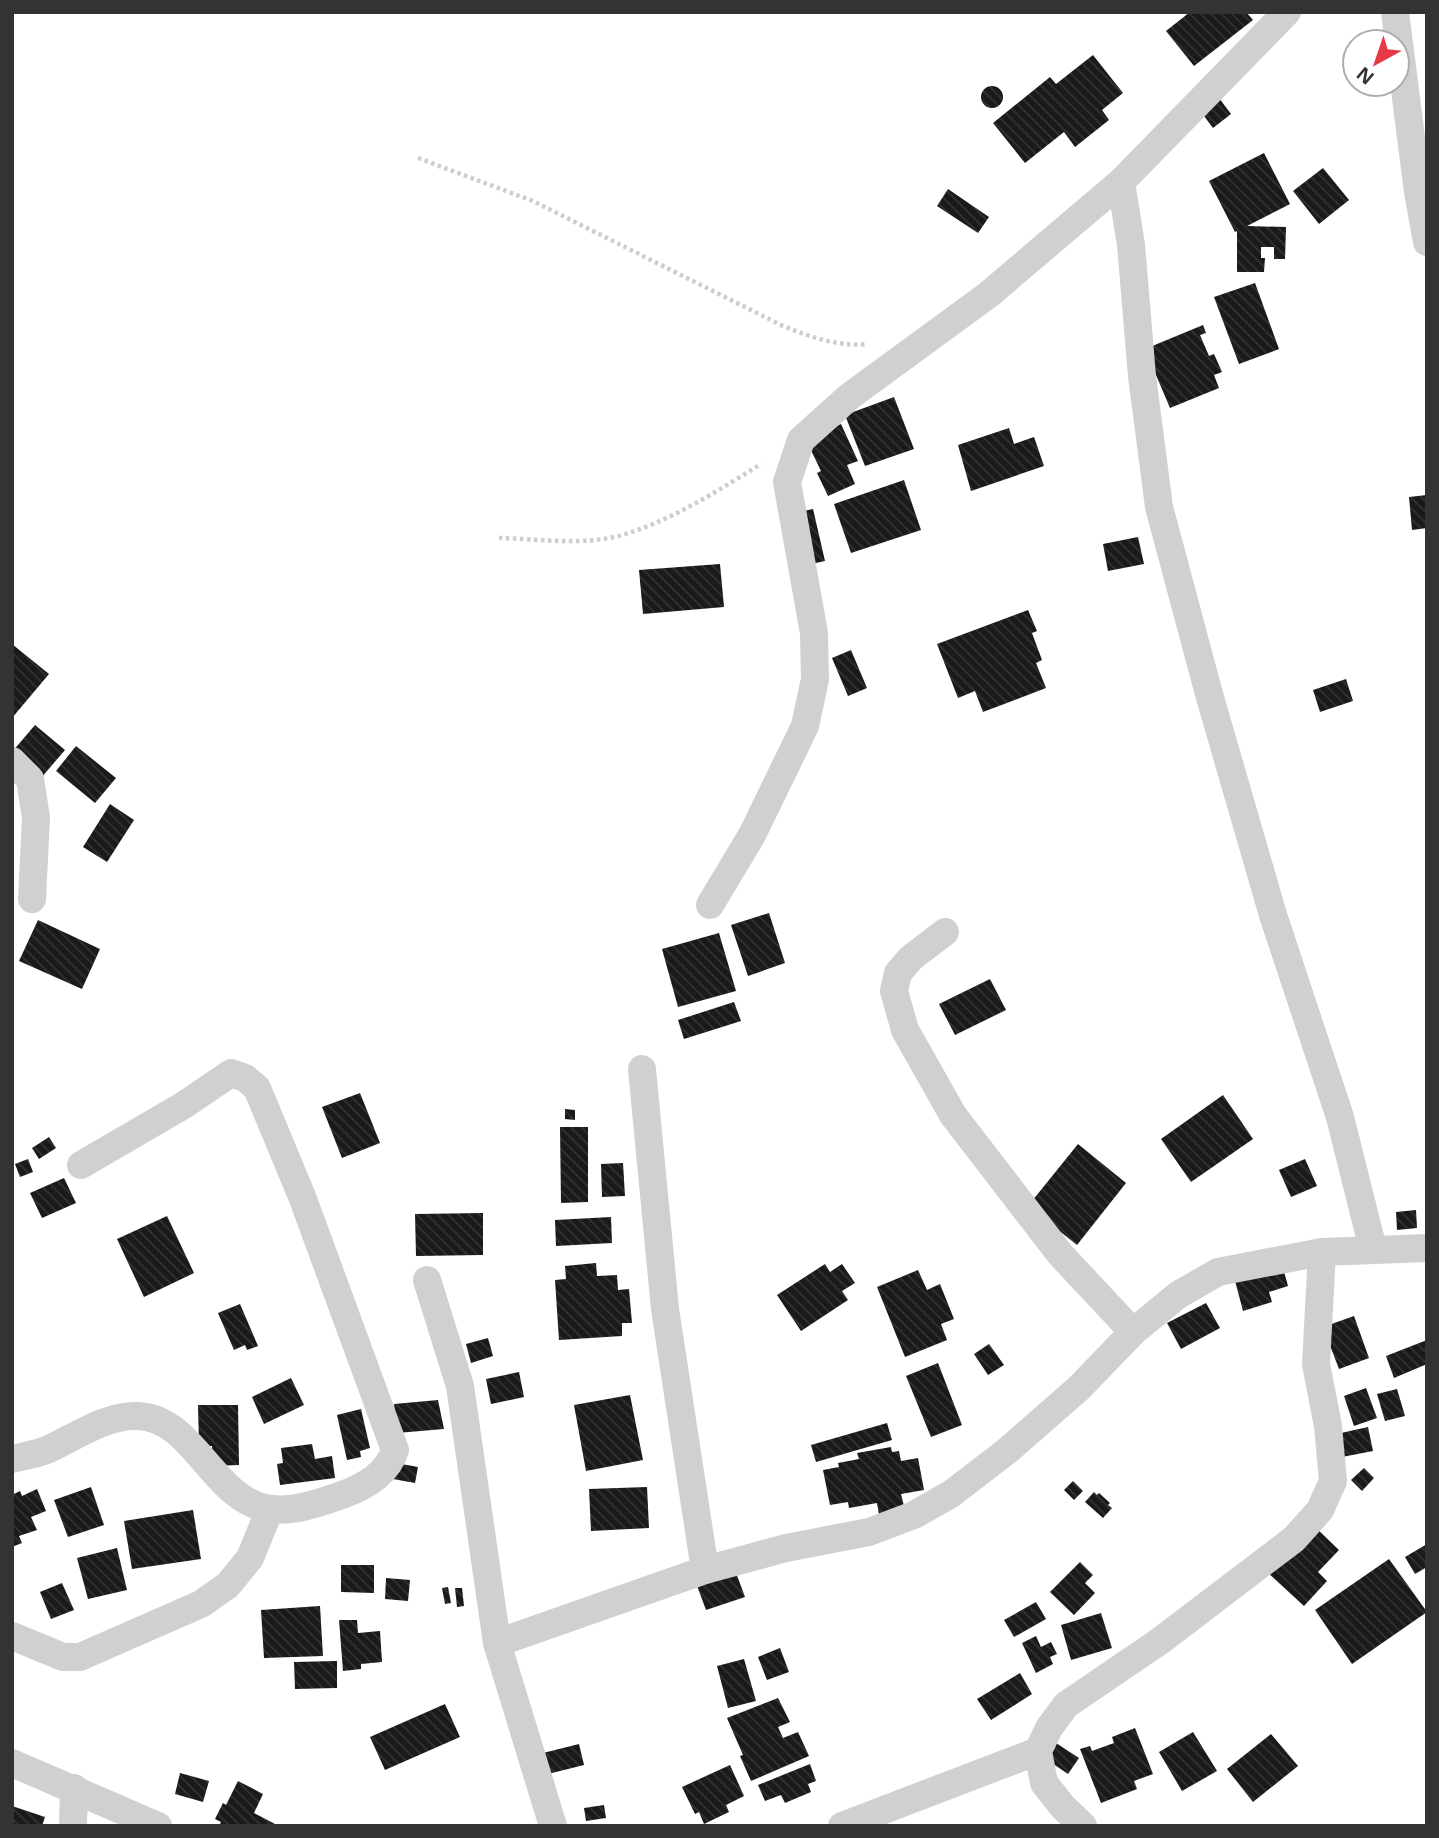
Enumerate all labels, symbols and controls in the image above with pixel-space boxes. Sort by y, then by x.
north arrow [1341,28,1411,98]
text: N [1351,61,1379,91]

